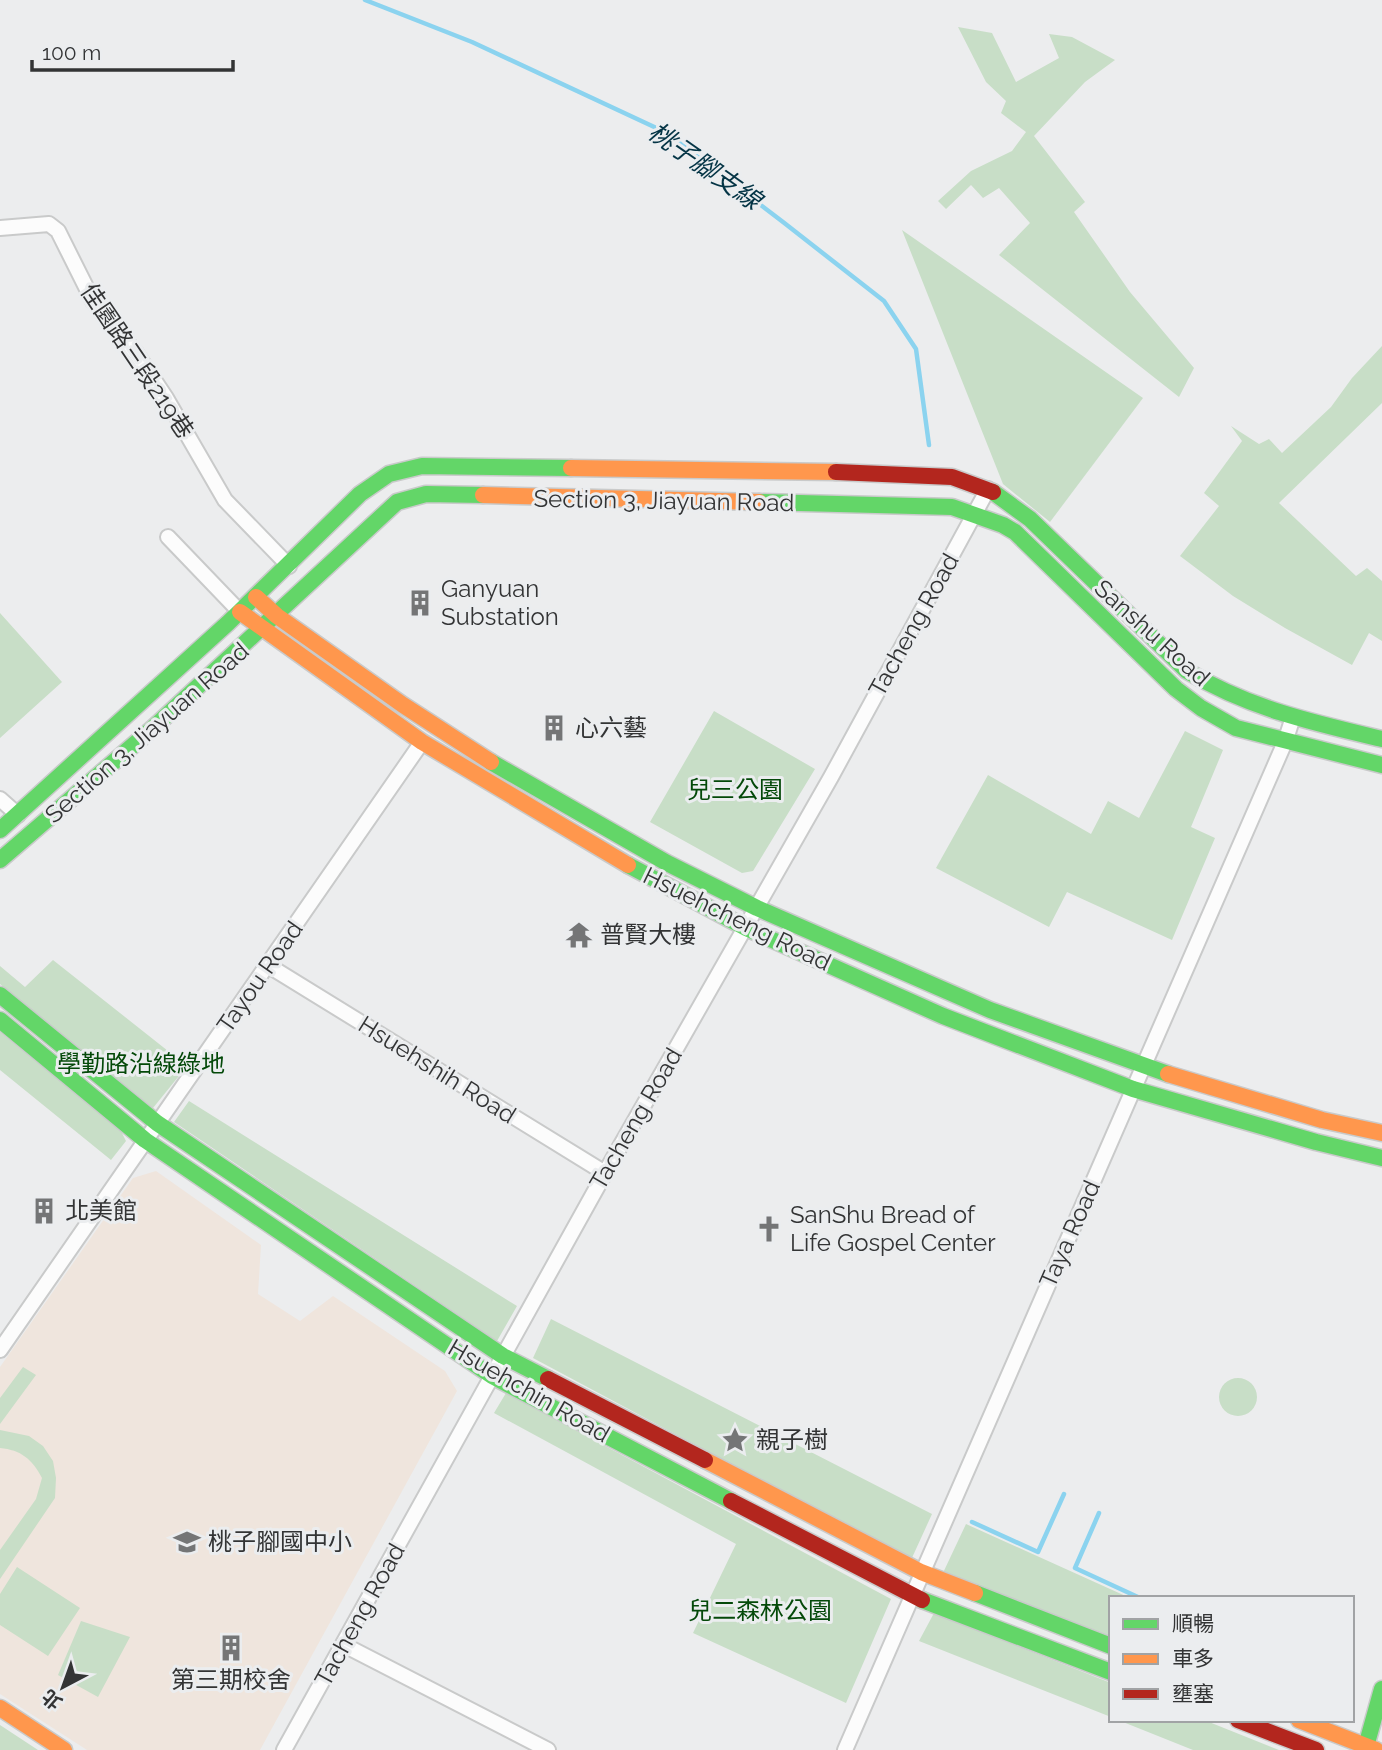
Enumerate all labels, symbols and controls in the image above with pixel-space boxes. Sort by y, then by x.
scale bar [32,28,233,72]
text: 100 m [42,40,101,65]
water label: 桃子腳支線 [643,116,769,217]
street label: 佳園路三段219巷 [75,278,200,444]
street label: Section 3, Jiayuan Road [533,484,795,517]
street label: Tacheng Road [862,548,965,701]
street label: Sanshu Road [1089,573,1216,692]
place label: Ganyuan Substation [441,574,559,631]
building icon: Ganyuan Substation [405,588,435,618]
street label: Section 3, Jiayuan Road [39,636,255,829]
building icon: 心六藝 [539,713,569,743]
place label: 心六藝 [575,713,647,742]
park label: 兒三公園 [687,775,783,804]
street label: Hsuehcheng Road [639,861,836,977]
street label: Tayou Road [211,915,309,1038]
temple icon: 普賢大樓 [564,920,594,950]
place label: 普賢大樓 [600,920,696,949]
street label: Hsuehshih Road [353,1010,521,1130]
street label: Tacheng Road [583,1043,688,1195]
park label: 學勤路沿線綠地 [57,1049,225,1078]
street label: Taya Road [1033,1176,1106,1292]
building icon: 北美館 [29,1196,59,1226]
place label: 北美館 [65,1196,137,1225]
place label: SanShu Bread of Life Gospel Center [790,1200,996,1257]
church icon: SanShu Bread of Life Gospel Center [754,1214,784,1244]
street label: Hsuehchin Road [443,1333,615,1449]
place icon: 親子樹 [720,1425,750,1455]
place label: 親子樹 [756,1425,828,1454]
school or university icon: 桃子腳國中小 [172,1527,202,1557]
place label: 桃子腳國中小 [208,1527,352,1556]
street label: Tacheng Road [308,1538,411,1691]
park label: 兒二森林公園 [688,1596,832,1625]
legend [1109,1596,1354,1722]
text: 順暢 [1172,1611,1214,1636]
building icon: 第三期校舍 [216,1633,246,1663]
text: 車多 [1172,1646,1214,1671]
north arrow [28,1652,98,1722]
place label: 第三期校舍 [171,1665,291,1694]
text: 壅塞 [1172,1681,1214,1706]
text: 北 [37,1685,66,1714]

